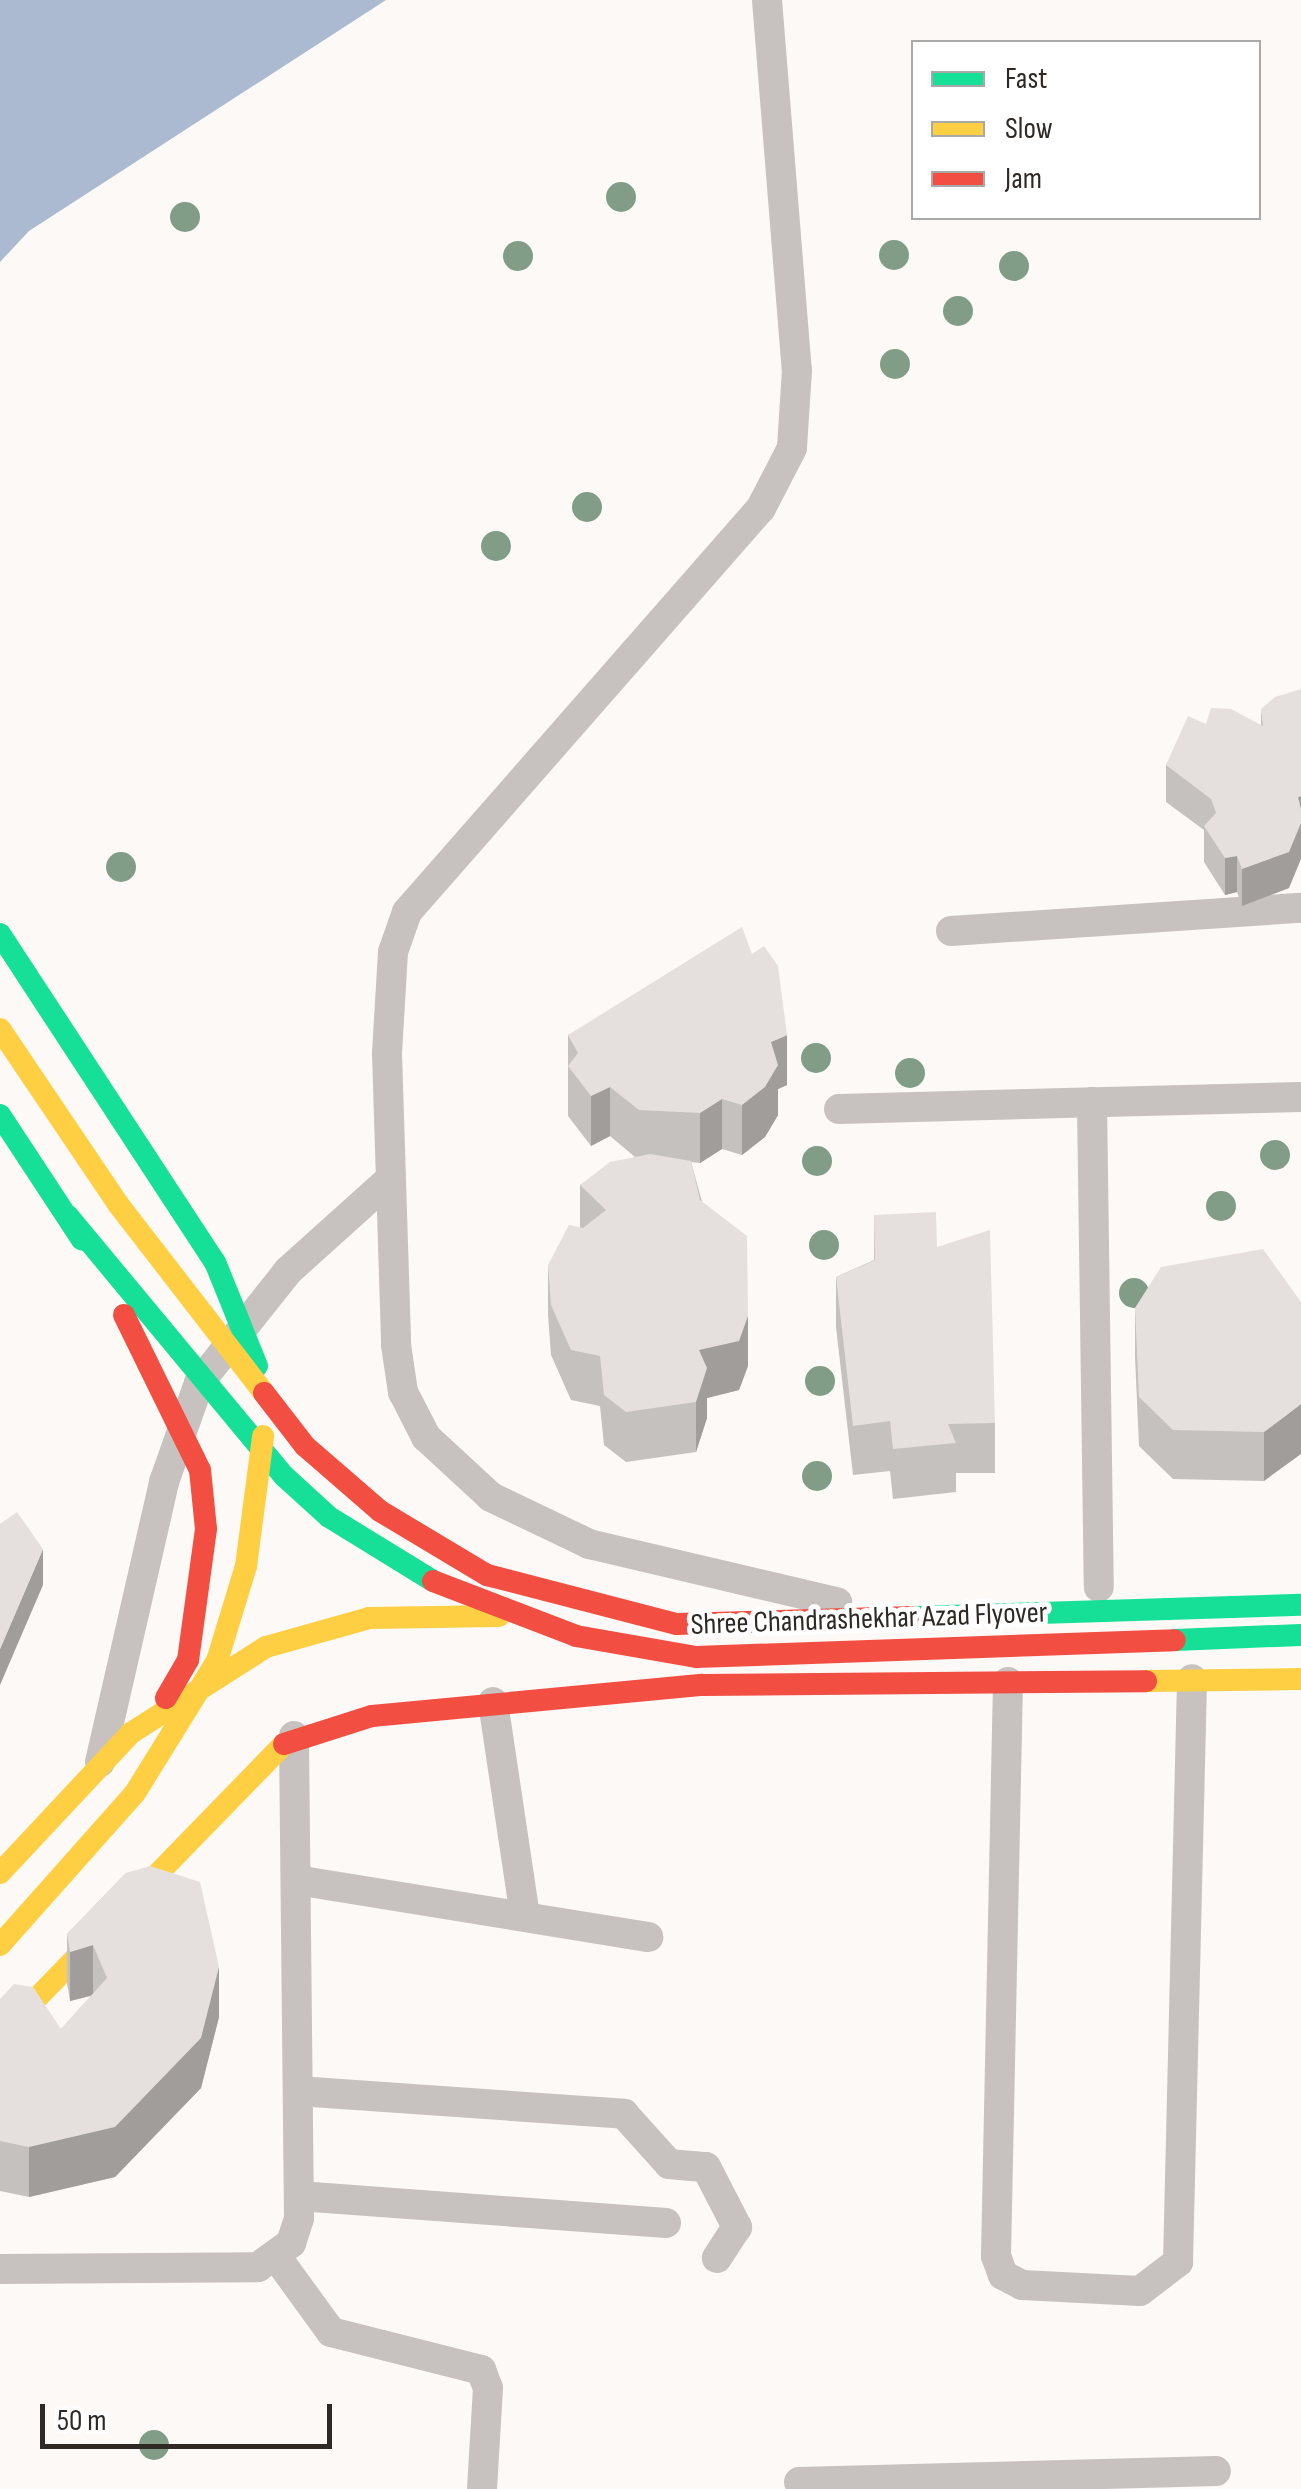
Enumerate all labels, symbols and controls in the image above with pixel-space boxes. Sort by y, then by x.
legend [911,40,1261,220]
text: Fast [1005,61,1047,97]
text: Slow [1005,111,1053,147]
text: Jam [1005,161,1042,197]
street label: Shree Chandrashekhar Azad Flyover [690,1595,1048,1643]
scale bar [45,2384,338,2446]
text: 50 m [57,2403,106,2439]

